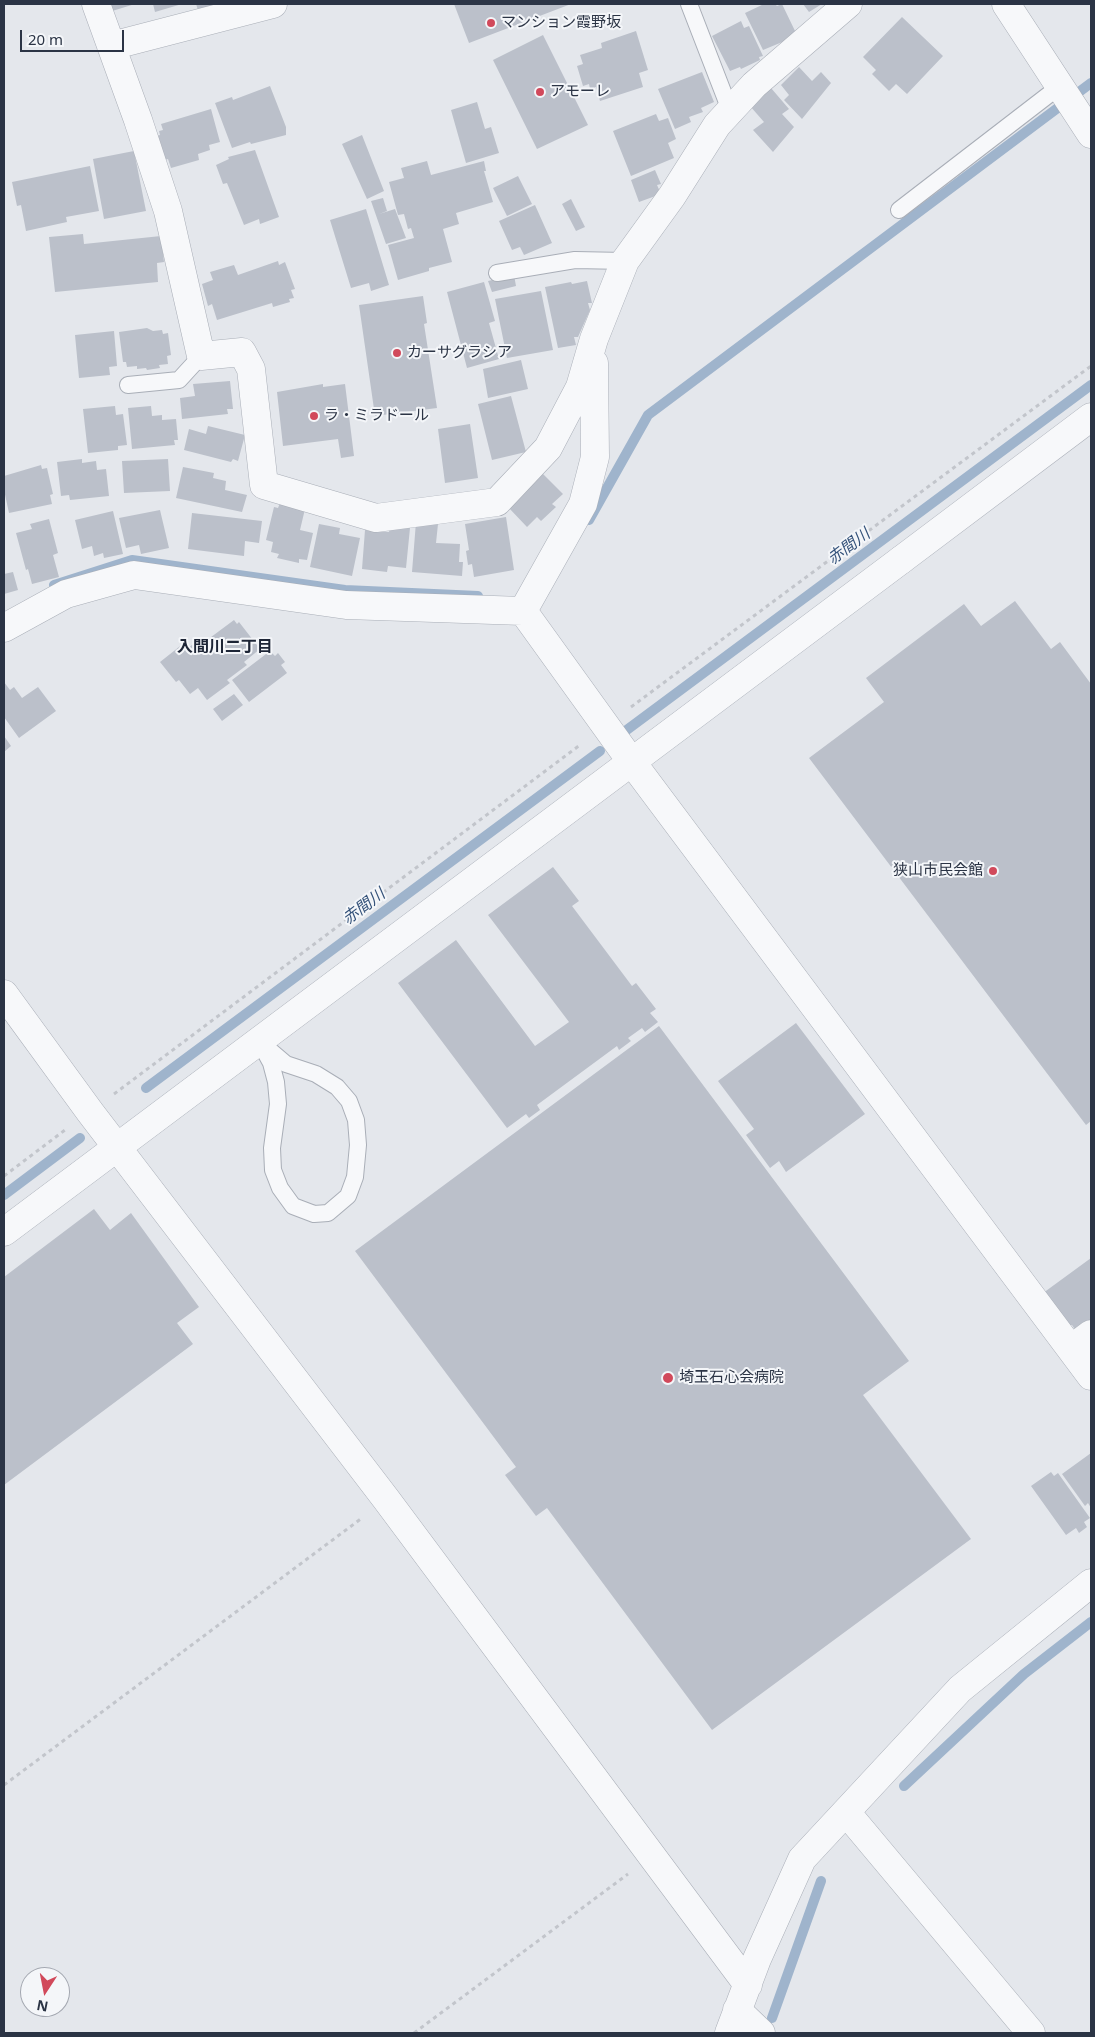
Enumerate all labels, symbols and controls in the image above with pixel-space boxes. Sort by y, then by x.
place label: マンション霞野坂 [501,14,621,32]
marker: マンション霞野坂 [485,17,497,29]
scale bar [22,20,126,52]
text: 20 m [28,29,63,49]
place label: アモーレ [550,83,610,101]
marker: アモーレ [534,86,546,98]
place label: カーサグラシア [407,344,512,362]
marker: カーサグラシア [391,347,403,359]
place label: ラ・ミラドール [324,407,429,425]
marker: ラ・ミラドール [308,410,320,422]
water label: 赤間川 [824,525,874,569]
district label: 入間川二丁目 [177,637,273,657]
place label: 狭山市民会館 [893,862,983,880]
marker: 狭山市民会館 [987,865,999,877]
water label: 赤間川 [339,885,389,929]
place label: 埼玉石心会病院 [679,1369,784,1387]
marker: 埼玉石心会病院 [661,1371,675,1385]
north arrow [20,1967,70,2017]
text: N [35,1996,50,2017]

